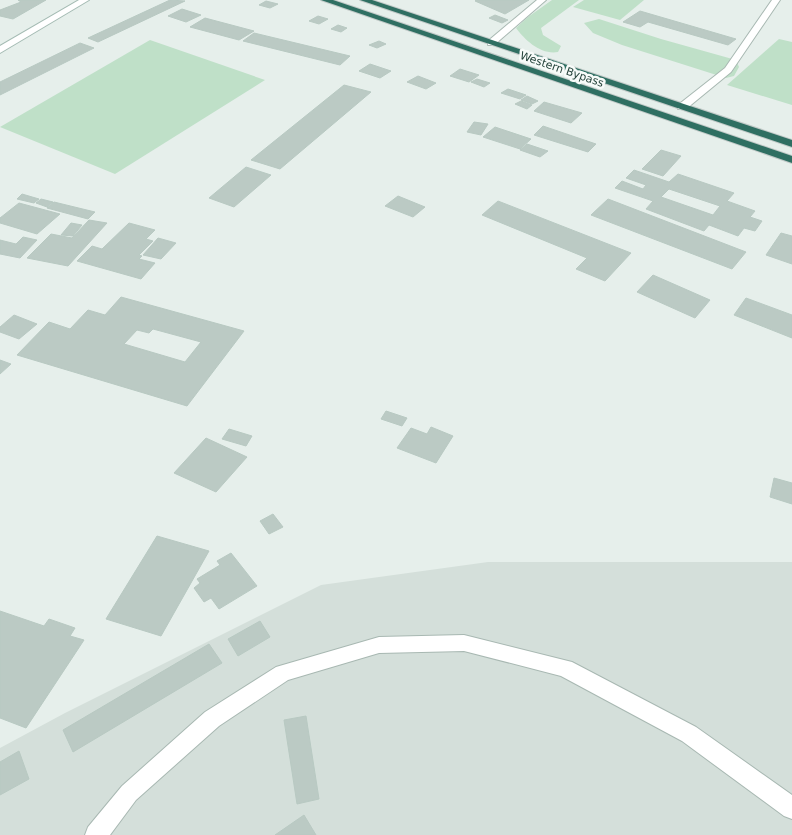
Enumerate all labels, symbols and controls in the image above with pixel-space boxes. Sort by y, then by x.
street label: Western Bypass [518,49,606,90]

